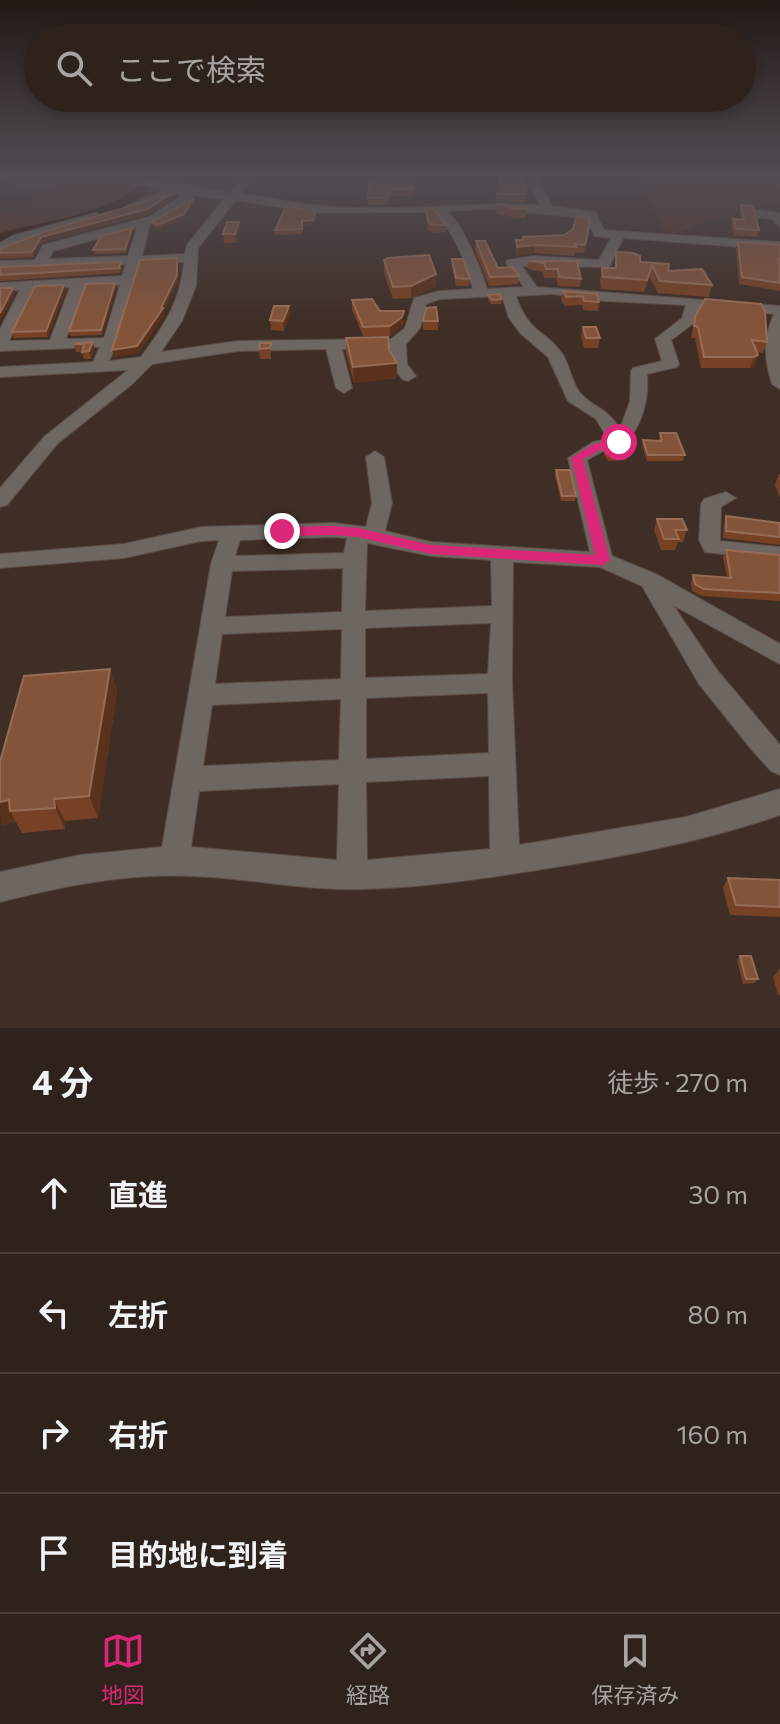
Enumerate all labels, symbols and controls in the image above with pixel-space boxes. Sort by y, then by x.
search box [24,24,756,112]
icon: search [52,46,96,90]
text: ここで検索 [116,50,266,87]
route start [601,424,637,460]
route end [264,513,300,549]
text: 4 分 [32,1060,93,1102]
text: 徒歩 · 270 m [607,1066,748,1097]
icon: ahead [32,1171,76,1215]
text: 直進 [108,1175,168,1212]
text: 30 m [689,1178,748,1209]
icon: left [32,1291,76,1335]
text: 左折 [108,1295,168,1332]
text: 80 m [688,1298,748,1329]
icon: right [32,1411,76,1455]
text: 右折 [108,1415,168,1452]
text: 160 m [676,1418,748,1449]
icon: arrive [32,1531,76,1575]
text: 目的地に到着 [108,1535,288,1572]
tab: 地図 [101,1629,145,1709]
tab: 経路 [346,1629,390,1709]
tab: 保存済み [591,1629,679,1709]

